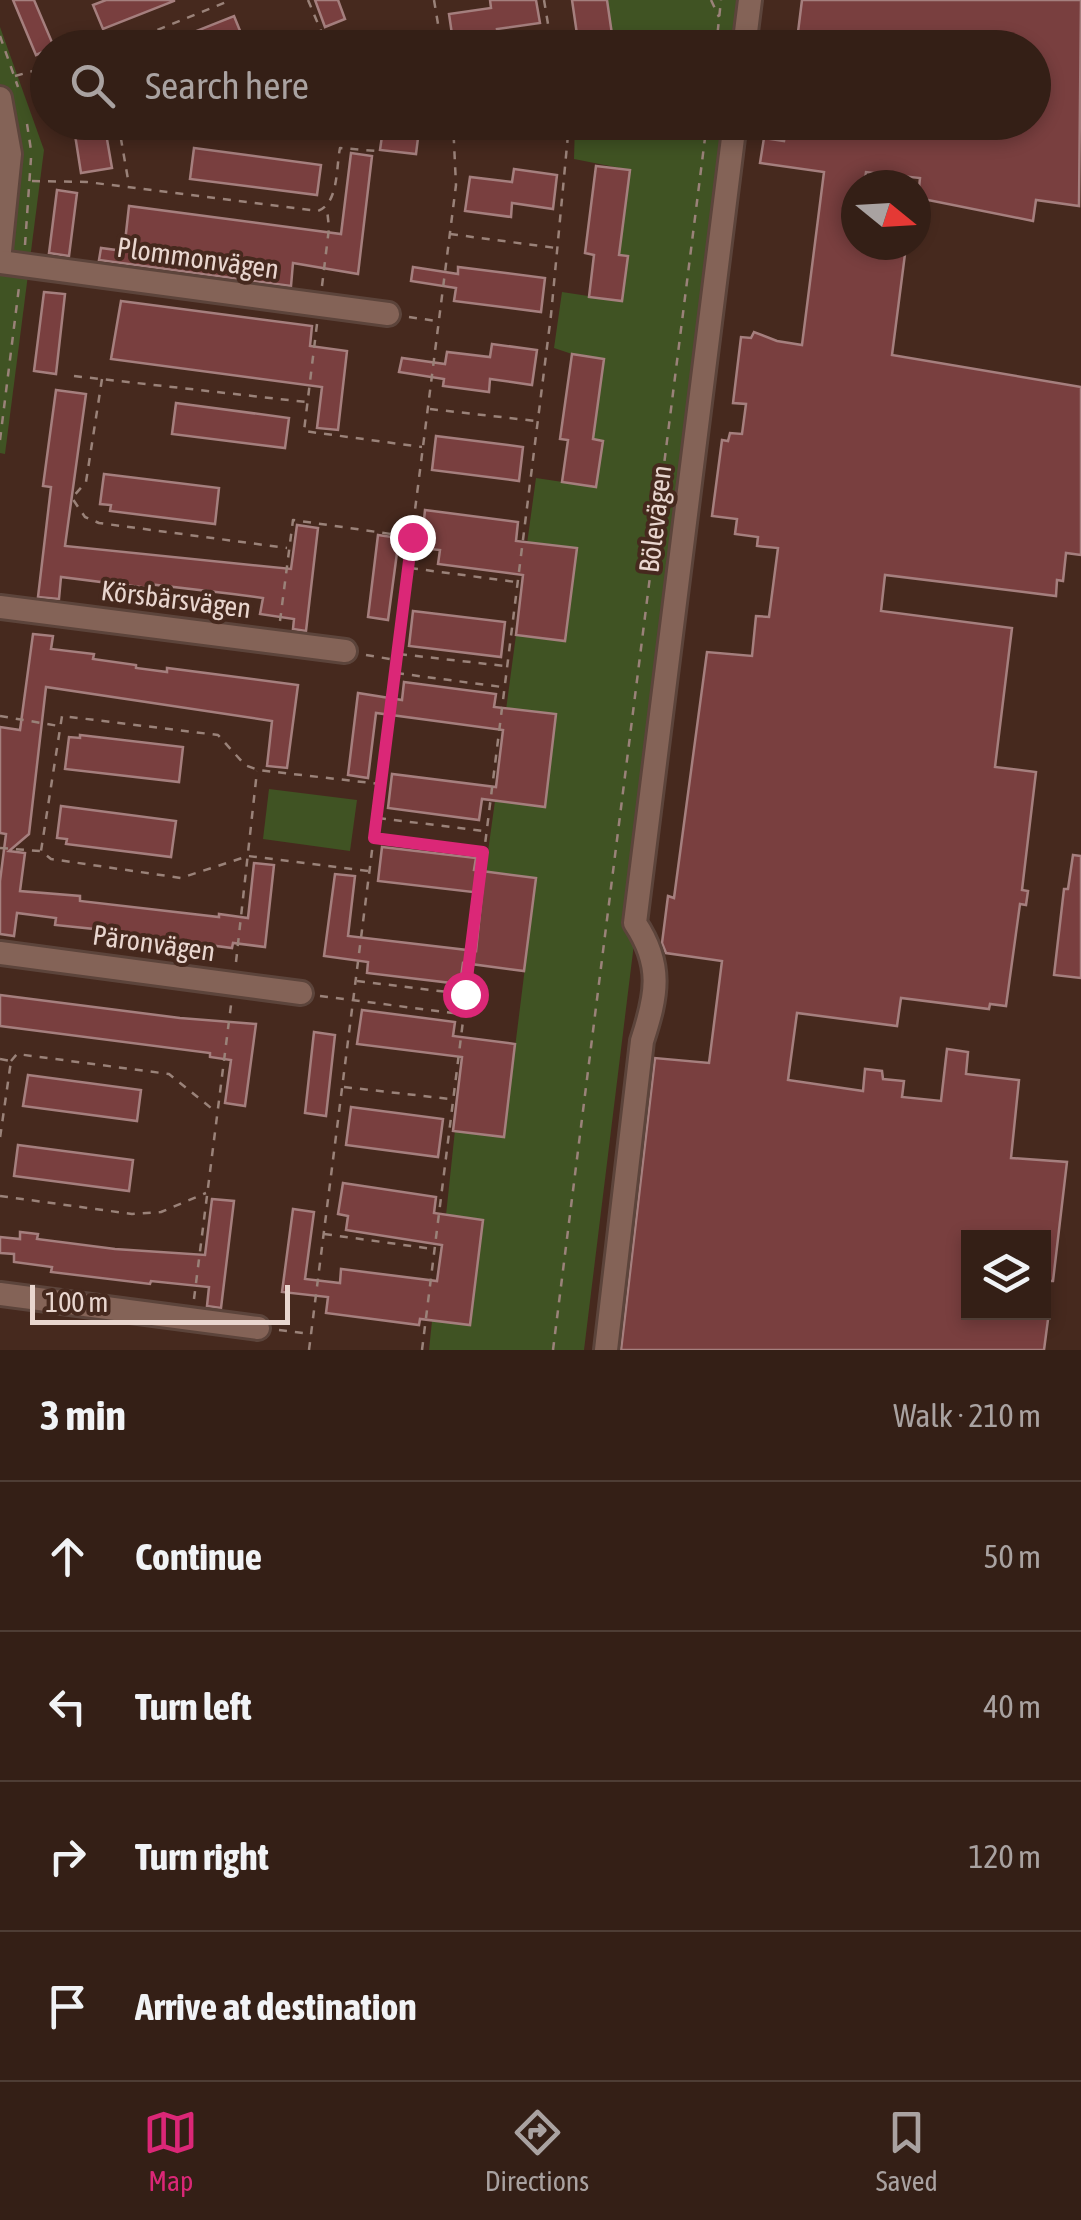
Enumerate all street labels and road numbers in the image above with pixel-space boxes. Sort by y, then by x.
street label: Plommonvägen [115,231,281,285]
street label: Bölevägen [633,463,677,575]
street label: Körsbärsvägen [99,574,253,624]
street label: Päronvägen [91,919,217,967]

